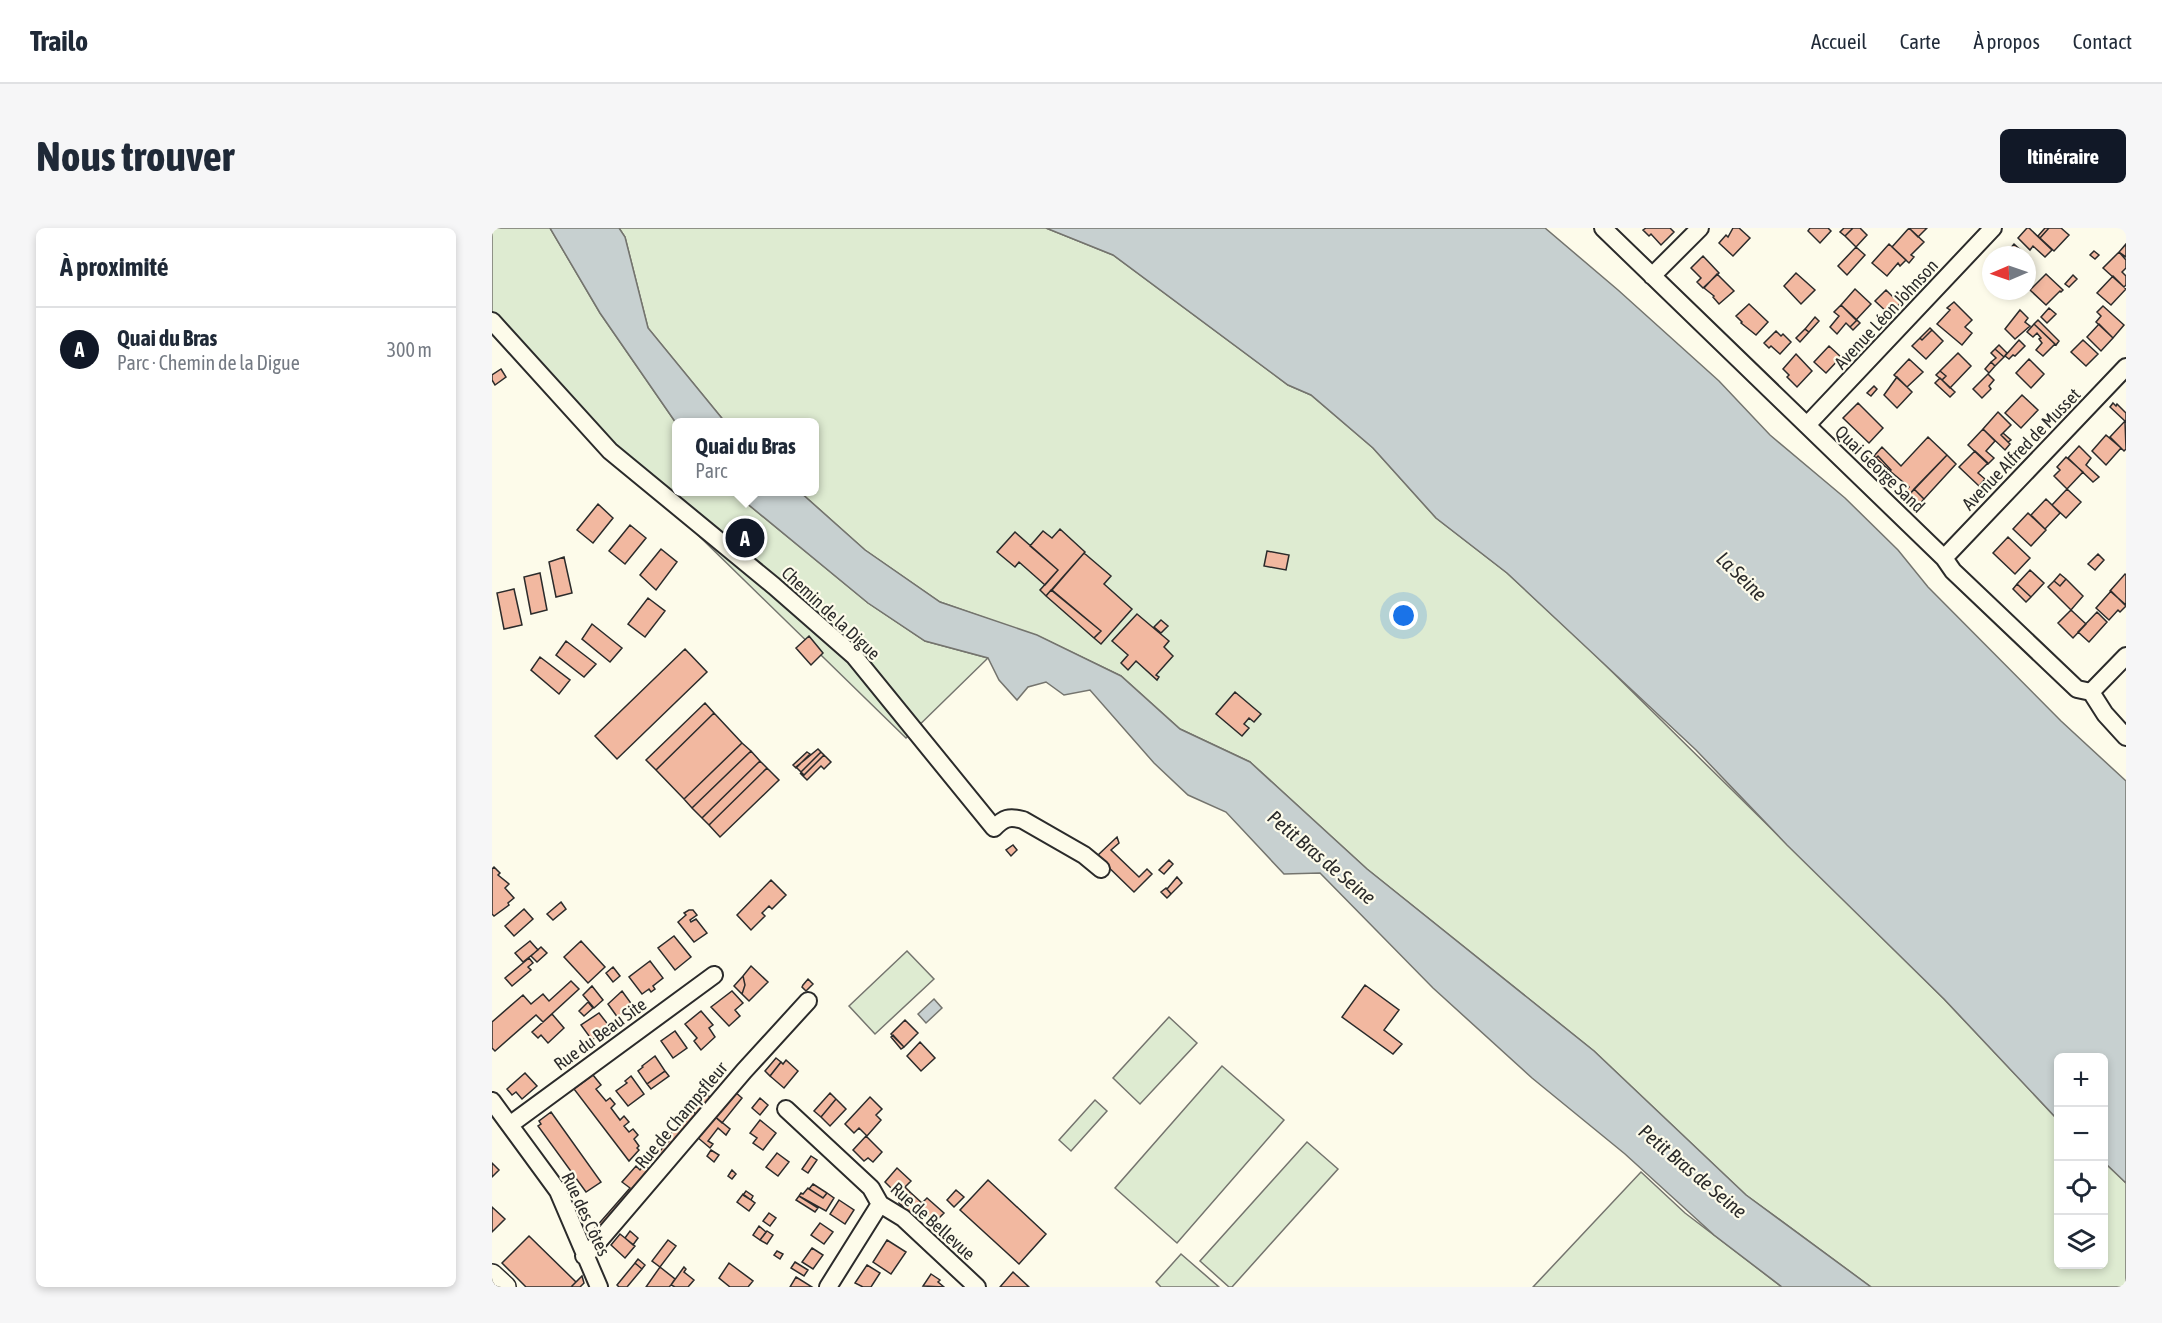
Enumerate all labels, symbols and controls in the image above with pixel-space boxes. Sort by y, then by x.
text: Trailo [30,25,88,57]
text: Accueil [1811,29,1867,53]
text: Carte [1900,29,1940,53]
text: À propos [1973,29,2040,53]
text: Contact [2073,29,2132,53]
button: Itinéraire [2000,129,2126,183]
text: Nous trouver [36,132,234,180]
north arrow [1982,246,2036,300]
text: À proximité [60,252,168,282]
street label: Avenue Léon Johnson [1830,255,1942,373]
text: Quai du Bras [117,325,217,351]
text: A [75,338,84,361]
text: 300 m [387,338,432,361]
text: Parc · Chemin de la Digue [117,351,300,374]
street label: Avenue Alfred de Musset [1957,384,2085,514]
popup [672,418,819,496]
street label: Quai George Sand [1831,421,1929,517]
text: Quai du Bras [695,433,796,459]
text: Parc [695,459,727,482]
pin: A [726,516,764,560]
water label: La Seine [1712,547,1772,605]
street label: Chemin de la Digue [777,562,885,664]
your location [1389,601,1418,630]
water label: Petit Bras de Seine [1263,805,1381,909]
street label: Rue du Beau Site [550,993,650,1075]
map controls [2054,1053,2108,1269]
button: + [2054,1053,2108,1107]
street label: Rue de Champsfleur [630,1057,732,1172]
button: − [2054,1107,2108,1161]
water label: Petit Bras de Seine [1634,1119,1752,1223]
button: locate [2054,1161,2108,1215]
street label: Rue des Côtes [557,1169,615,1259]
street label: Rue de Bellevue [887,1178,979,1264]
button: layers [2054,1215,2108,1269]

